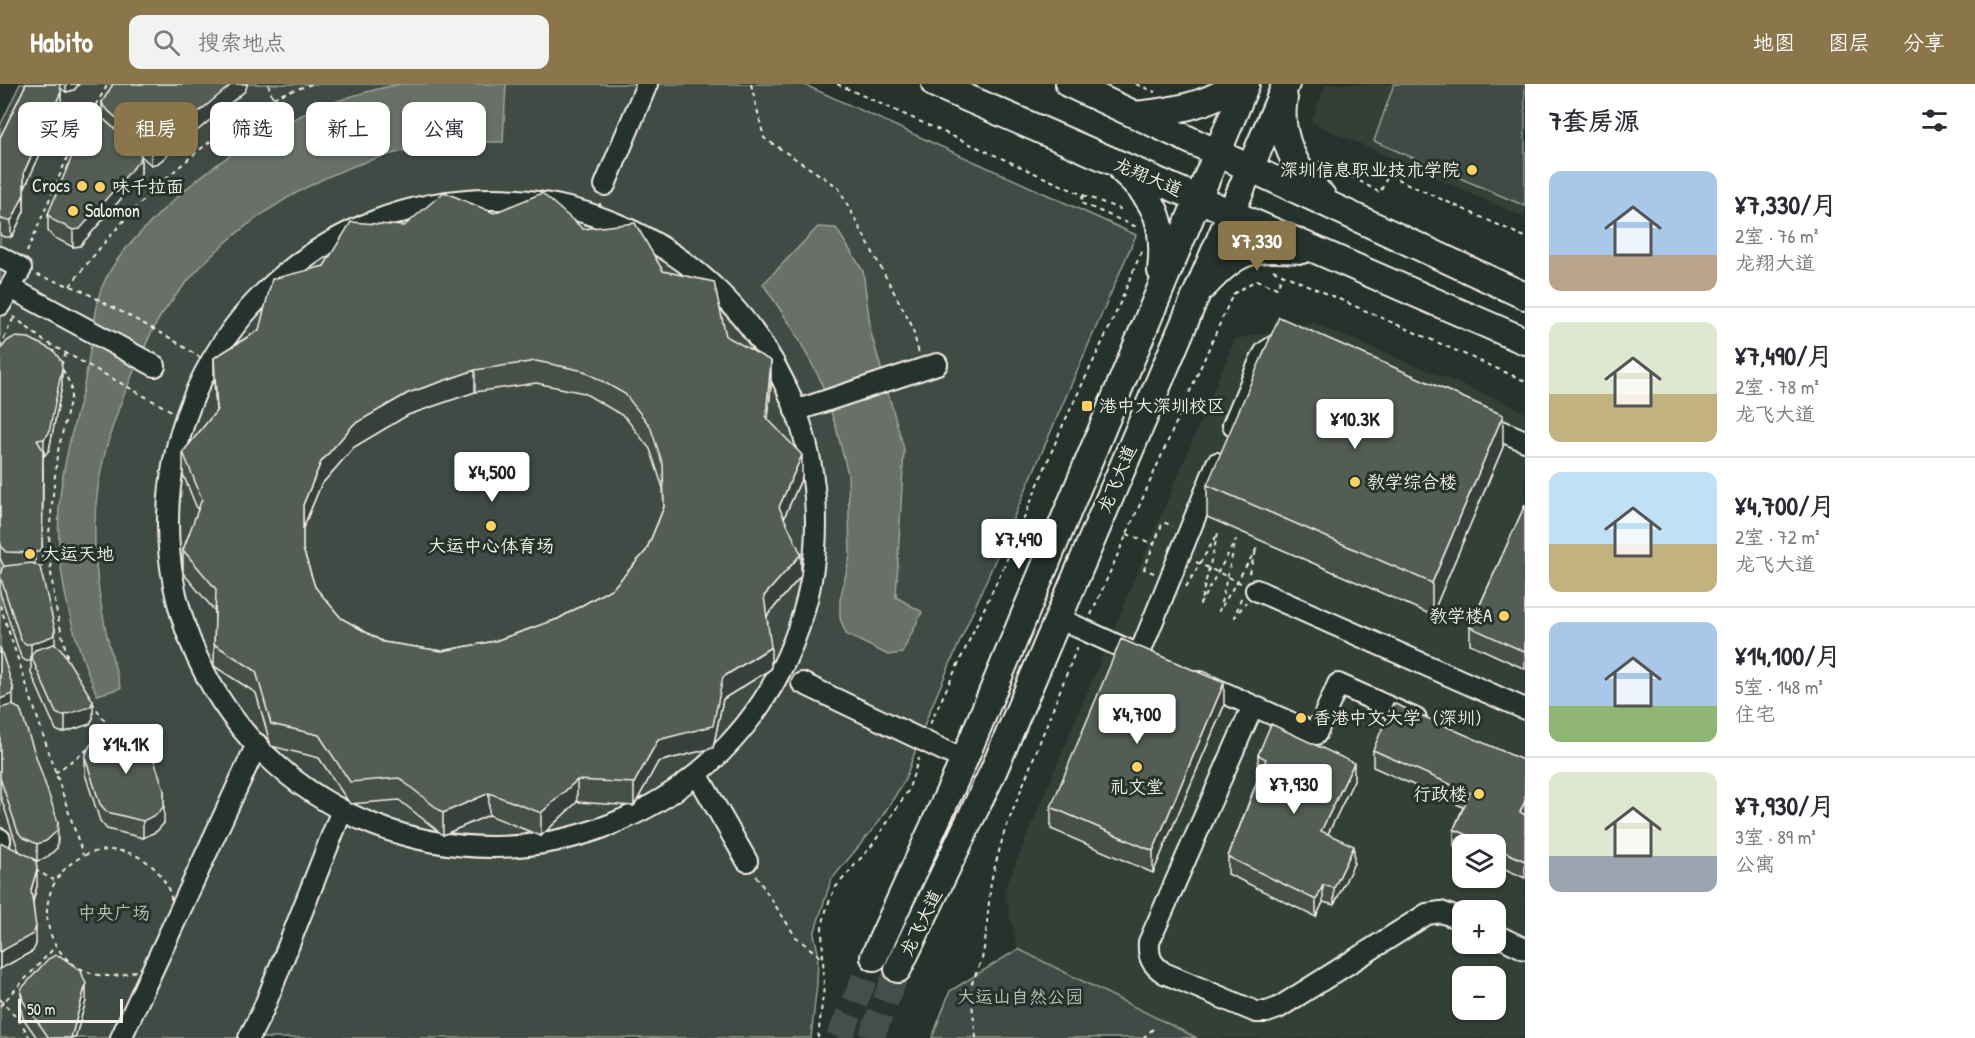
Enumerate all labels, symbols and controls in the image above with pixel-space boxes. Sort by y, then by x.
search box [129,15,549,69]
text: Habito [30,23,93,61]
icon: search [150,26,183,59]
text: 搜索地点 [198,27,286,57]
text: 地图 [1753,28,1795,57]
text: 图层 [1828,28,1870,57]
text: 分享 [1903,28,1945,57]
chip: 买房 [18,102,102,156]
chip: 租房 [114,102,198,156]
chip: 筛选 [210,102,294,156]
chip: 新上 [306,102,390,156]
chip: 公寓 [402,102,486,156]
text: 7套房源 [1549,103,1640,138]
icon: filters [1918,104,1951,137]
street label: 龙翔大道 [1110,151,1186,202]
place label: 深圳信息职业技术学院 [1280,157,1460,182]
marker: 深圳信息职业技术学院 [1465,163,1479,177]
place label: Crocs [32,173,70,198]
place label: 味千拉面 [112,174,184,199]
marker: Crocs [75,179,89,193]
marker: 味千拉面 [93,180,107,194]
text: ¥7,330/月 [1735,187,1837,222]
icon: home [1597,195,1669,267]
place label: Salomon [85,198,140,223]
marker: Salomon [66,204,80,218]
pin: ¥7,330 [1208,221,1306,272]
text: 2室 · 76 m² [1735,222,1818,249]
text: ¥7,330 [1232,227,1282,254]
text: 龙翔大道 [1735,249,1815,276]
text: ¥7,490/月 [1735,338,1833,373]
icon: home [1597,346,1669,418]
text: 2室 · 78 m² [1735,373,1819,400]
place label: 港中大深圳校区 [1099,393,1225,418]
marker: 港中大深圳校区 [1080,399,1094,413]
pin: ¥10.3K [1306,399,1404,450]
text: 龙飞大道 [1735,400,1815,427]
text: ¥10.3K [1330,405,1380,432]
street label: 龙飞大道 [1091,441,1142,517]
pin: ¥4,500 [443,452,541,503]
text: ¥4,500 [468,458,516,485]
place label: 教学综合楼 [1367,469,1457,494]
marker: 教学综合楼 [1348,475,1362,489]
text: ¥4,700/月 [1735,488,1835,523]
icon: home [1597,496,1669,568]
marker: 大运中心体育场 [484,519,498,533]
pin: ¥7,490 [970,519,1068,570]
text: 2室 · 72 m² [1735,523,1820,550]
text: ¥7,490 [995,525,1043,552]
place label: 大运中心体育场 [428,533,554,558]
place label: 大运天地 [42,541,114,566]
marker: 大运天地 [23,547,37,561]
text: 龙飞大道 [1735,550,1815,577]
place label: 教学楼A [1429,603,1492,628]
marker: 教学楼A [1497,609,1511,623]
text: ¥14,100/月 [1735,638,1841,673]
icon: home [1597,646,1669,718]
text: 5室 · 148 m² [1735,673,1823,700]
pin: ¥4,700 [1088,694,1186,745]
text: ¥4,700 [1113,700,1161,727]
text: 住宅 [1735,700,1775,727]
place label: 香港中文大学（深圳） [1313,705,1493,730]
marker: 香港中文大学（深圳） [1294,711,1308,725]
pin: ¥14.1K [77,724,175,775]
text: ¥14.1K [103,730,149,757]
marker: 礼文堂 [1130,760,1144,774]
pin: ¥7,930 [1245,764,1343,815]
text: ¥7,930 [1270,770,1318,797]
place label: 礼文堂 [1110,774,1164,799]
place label: 行政楼 [1413,781,1467,806]
marker: 行政楼 [1472,787,1486,801]
text: ¥7,930/月 [1735,788,1835,823]
icon: home [1597,796,1669,868]
text: 3室 · 89 m² [1735,823,1816,850]
map controls [1452,834,1506,1020]
button: layers [1452,834,1506,888]
text: 公寓 [1735,850,1775,877]
street label: 龙飞大道 [894,885,948,961]
park label: 中央广场 [78,900,150,925]
button: + [1452,900,1506,954]
button: − [1452,966,1506,1020]
park label: 大运山自然公园 [957,984,1083,1009]
scale bar [18,996,123,1024]
text: 50 m [27,998,56,1020]

